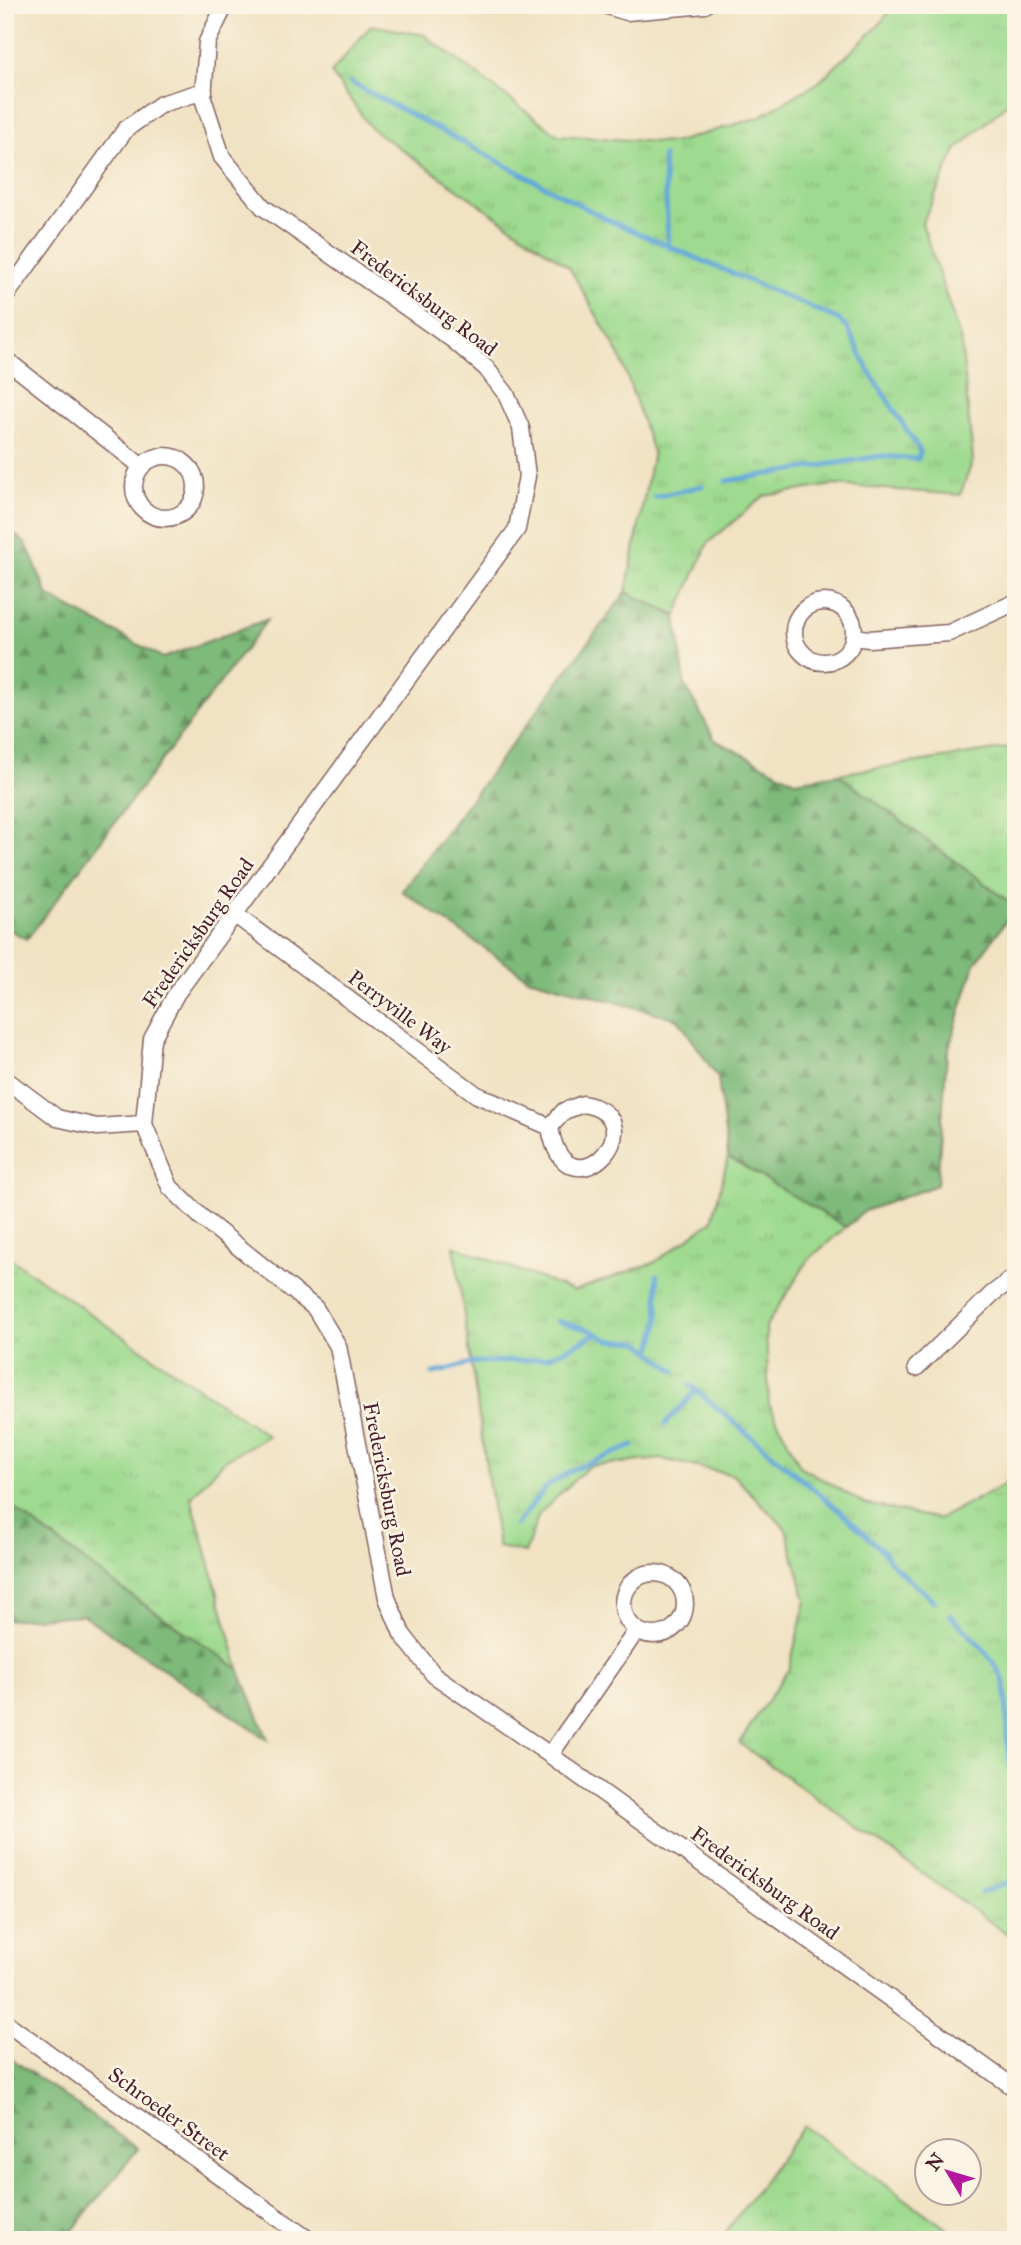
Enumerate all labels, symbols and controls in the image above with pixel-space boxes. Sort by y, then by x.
street label: Fredericksburg Road [345,234,503,362]
street label: Fredericksburg Road [137,853,260,1013]
street label: Perryville Way [343,964,458,1060]
street label: Fredericksburg Road [357,1400,417,1579]
street label: Fredericksburg Road [686,1820,845,1946]
street label: Schroeder Street [103,2061,235,2167]
north arrow [912,2136,982,2206]
text: N [921,2148,949,2175]

